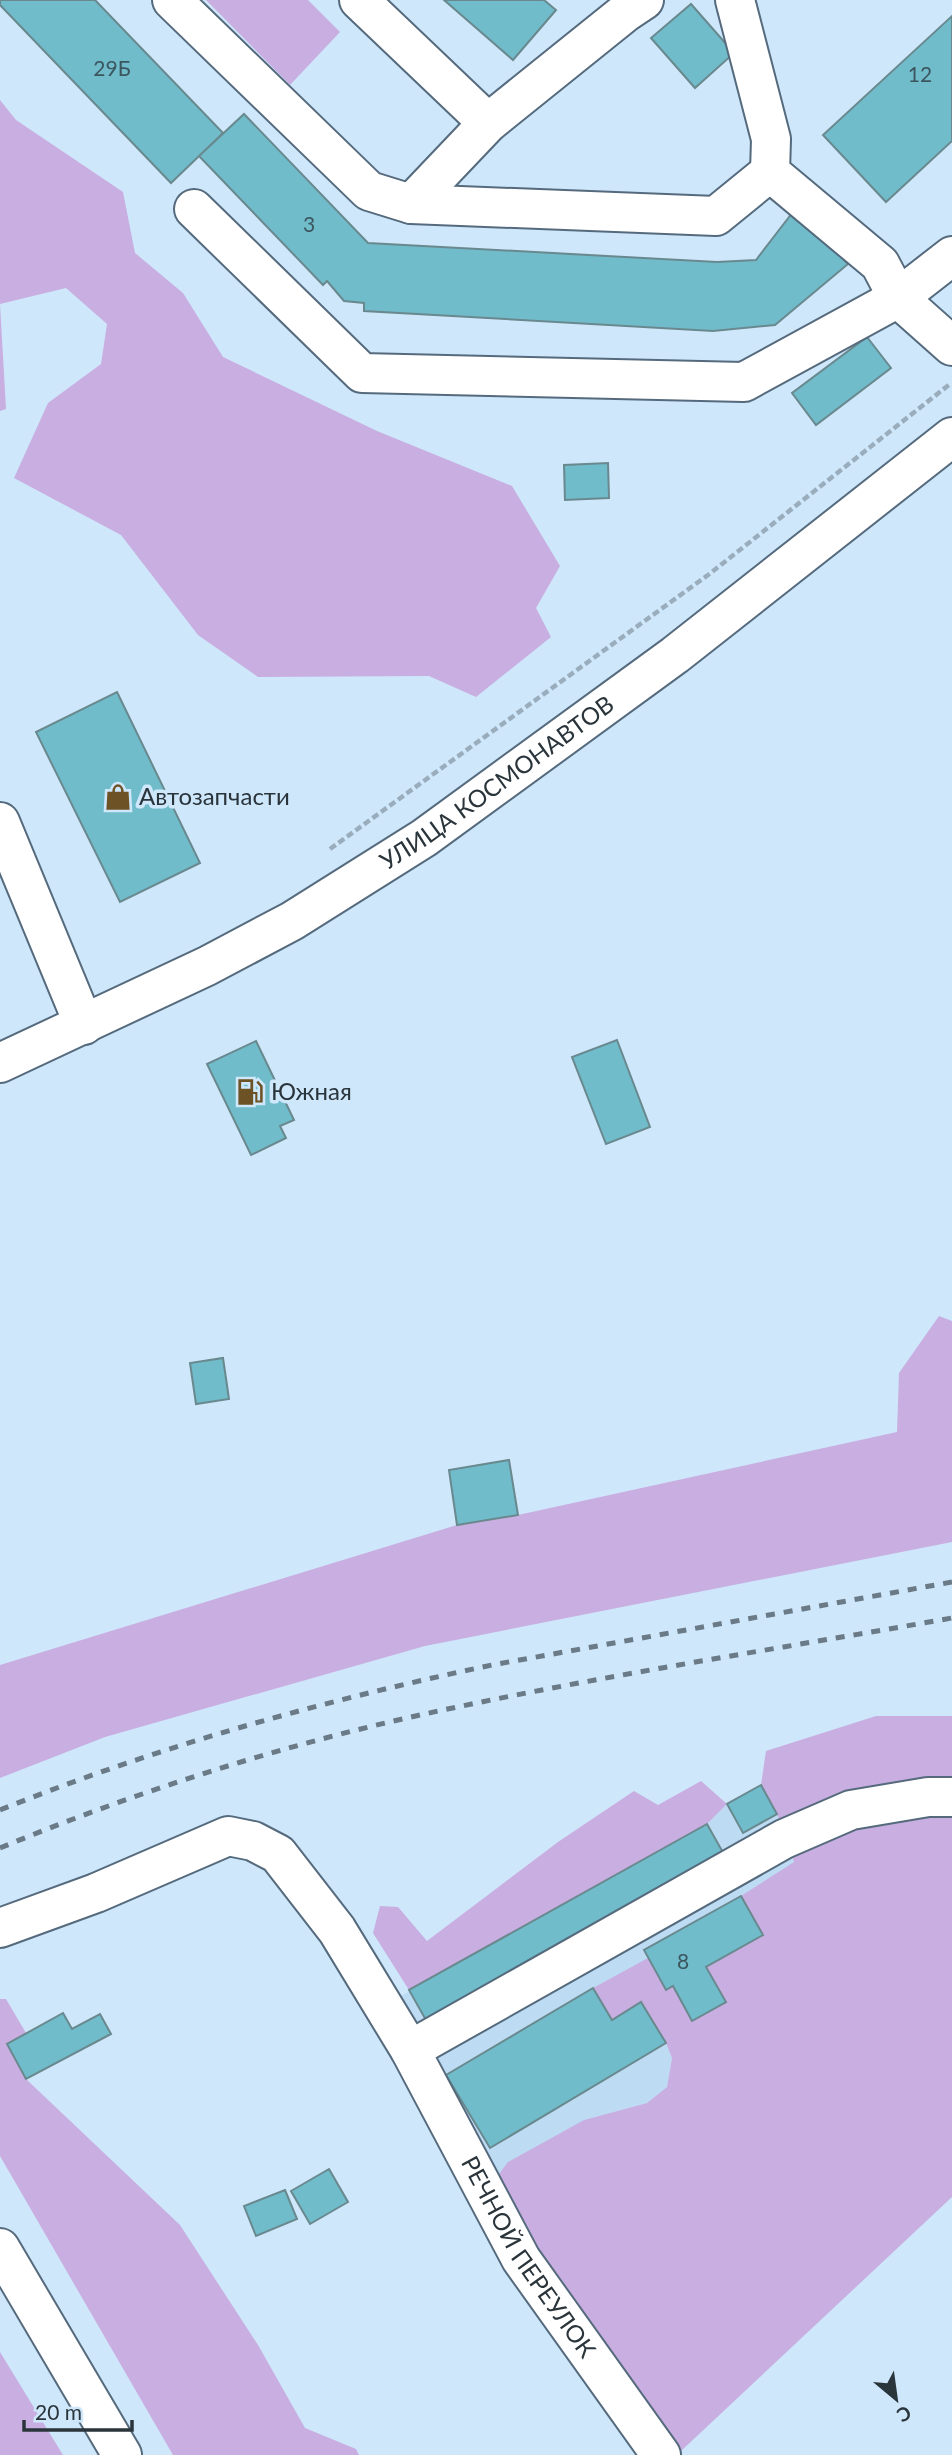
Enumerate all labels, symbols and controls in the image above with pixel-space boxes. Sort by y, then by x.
house number: 29Б [93,55,131,80]
house number: 12 [908,61,932,86]
house number: 3 [303,211,315,236]
street label: УЛИЦА КОСМОНАВТОВ [374,689,619,875]
place label: Автозапчасти [139,781,290,810]
shop icon: Автозапчасти [103,782,133,812]
place label: Южная [271,1076,352,1105]
fuel station icon: Южная [235,1077,265,1107]
house number: 8 [677,1948,689,1973]
street label: РЕЧНОЙ ПЕРЕУЛОК [456,2151,603,2363]
north arrow [861,2364,931,2434]
scale bar [24,2388,133,2432]
text: 20 m [35,2399,82,2424]
text: С [893,2401,916,2428]

